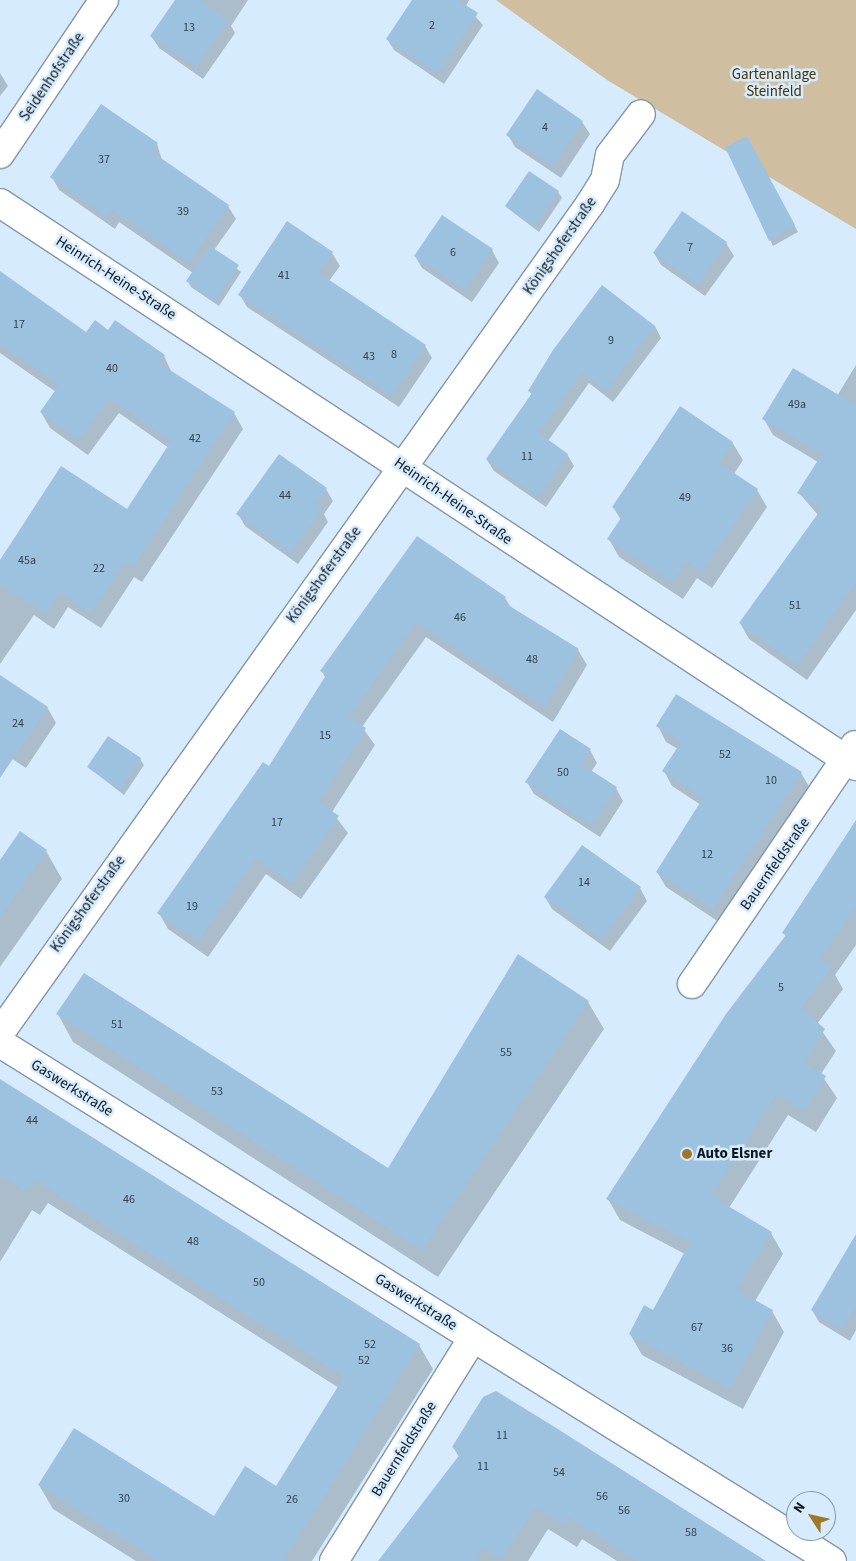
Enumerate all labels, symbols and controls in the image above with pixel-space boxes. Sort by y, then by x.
house number: 2 [429,19,435,33]
house number: 13 [183,21,195,35]
street label: Seidenhofstraße [16,29,88,125]
park label: Gartenanlage Steinfeld [732,65,816,100]
house number: 4 [542,121,548,135]
house number: 37 [98,153,110,167]
street label: Königshoferstraße [520,194,600,298]
house number: 39 [177,205,189,219]
street label: Heinrich-Heine-Straße [52,232,180,324]
house number: 7 [687,241,693,255]
house number: 6 [450,246,456,260]
house number: 41 [278,269,290,283]
house number: 17 [13,318,25,332]
house number: 9 [608,334,614,348]
house number: 8 [391,348,397,362]
house number: 43 [363,350,375,364]
house number: 40 [106,362,118,376]
house number: 49a [788,398,806,412]
house number: 42 [189,432,201,446]
house number: 11 [521,450,533,464]
street label: Heinrich-Heine-Straße [390,453,516,549]
house number: 44 [279,489,291,503]
house number: 49 [679,491,691,505]
street label: Königshoferstraße [283,523,365,627]
house number: 45a [18,554,36,568]
house number: 22 [93,562,105,576]
house number: 51 [789,599,801,613]
house number: 46 [454,611,466,625]
house number: 48 [526,653,538,667]
house number: 24 [12,717,24,731]
house number: 15 [319,729,331,743]
house number: 52 [719,748,731,762]
house number: 50 [557,766,569,780]
house number: 10 [765,774,777,788]
street label: Bauernfeldstraße [736,814,814,914]
house number: 17 [271,816,283,830]
house number: 12 [701,848,713,862]
street label: Königshoferstraße [47,852,129,956]
house number: 14 [578,876,590,890]
house number: 19 [186,900,198,914]
house number: 5 [778,981,784,995]
house number: 51 [111,1018,123,1032]
house number: 55 [500,1046,512,1060]
street label: Gaswerkstraße [28,1056,116,1120]
house number: 53 [211,1085,223,1099]
house number: 44 [26,1114,38,1128]
place label: Auto Elsner [697,1145,772,1163]
marker: Auto Elsner [681,1148,693,1160]
house number: 46 [123,1193,135,1207]
house number: 48 [187,1235,199,1249]
street label: Gaswerkstraße [372,1270,460,1334]
house number: 50 [253,1276,265,1290]
house number: 67 [691,1321,703,1335]
house number: 52 [364,1338,376,1352]
house number: 36 [721,1342,733,1356]
house number: 52 [358,1354,370,1368]
street label: Bauernfeldstraße [368,1398,440,1500]
house number: 11 [496,1429,508,1443]
house number: 11 [477,1460,489,1474]
house number: 54 [553,1466,565,1480]
house number: 56 [596,1490,608,1504]
north arrow [786,1491,836,1541]
house number: 30 [118,1492,130,1506]
house number: 26 [286,1493,298,1507]
text: N [789,1498,810,1518]
house number: 56 [618,1504,630,1518]
house number: 58 [685,1526,697,1540]

